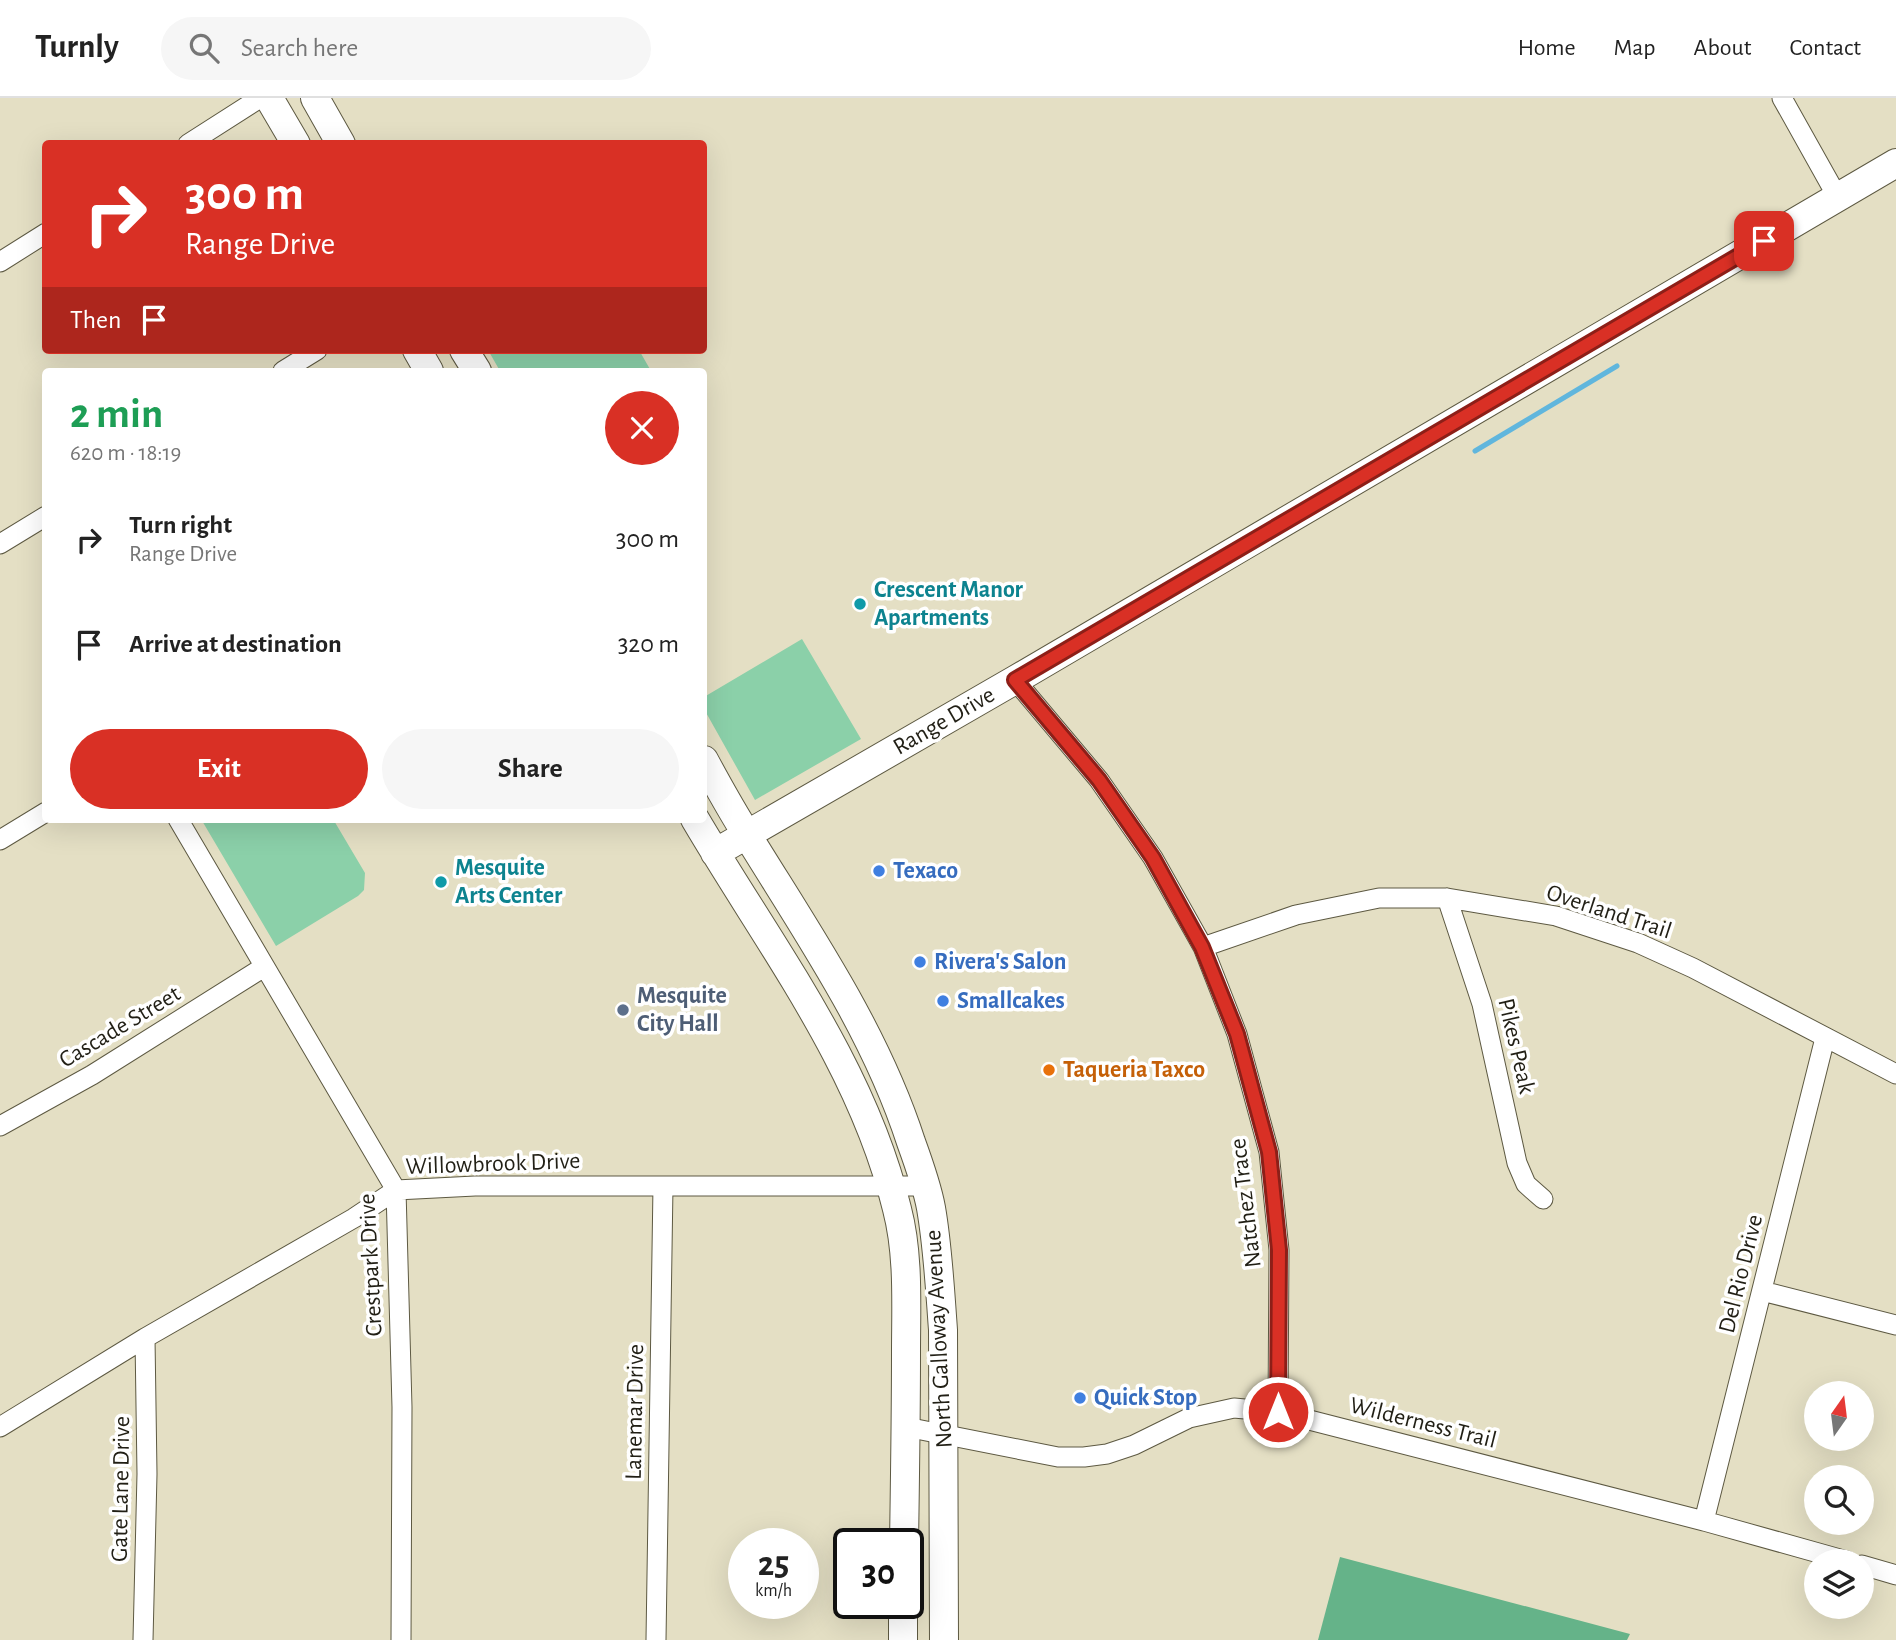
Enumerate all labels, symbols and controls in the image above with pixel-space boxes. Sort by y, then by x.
search box [161,17,651,80]
icon: search [185,29,223,67]
text: Turnly [35,31,119,64]
text: Search here [241,35,358,61]
text: Home [1518,36,1576,60]
text: Map [1614,36,1656,60]
text: About [1694,36,1751,60]
text: Contact [1789,36,1861,60]
icon: right [70,168,161,259]
text: 300 m [185,170,304,219]
pin [1734,211,1794,271]
icon: arrive [1745,222,1783,260]
text: Range Drive [185,228,335,260]
icon: arrive [135,301,173,339]
text: Then [70,307,121,333]
button: close [605,391,679,465]
text: 2 min [70,393,163,435]
text: 620 m · 18:19 [70,442,181,465]
text: Turn right [129,512,232,538]
icon: right [70,521,108,559]
text: 300 m [616,526,679,552]
text: Range Drive [129,543,237,566]
place label: Crescent Manor Apartments [874,578,1024,630]
marker: Crescent Manor Apartments [852,596,868,612]
icon: arrive [70,626,108,664]
text: Arrive at destination [129,631,342,657]
text: 320 m [618,631,679,657]
street label: Range Drive [889,682,999,760]
button: Exit [70,729,368,809]
button: Share [382,729,679,809]
place label: Mesquite Arts Center [455,856,563,908]
place label: Texaco [893,859,958,883]
marker: Texaco [871,863,887,879]
marker: Mesquite Arts Center [433,874,449,890]
street label: Overland Trail [1543,880,1675,944]
place label: Rivera's Salon [934,950,1067,974]
marker: Rivera's Salon [912,954,928,970]
street label: Cascade Street [55,981,185,1072]
place label: Mesquite City Hall [637,984,727,1036]
place label: Smallcakes [957,989,1065,1013]
marker: Smallcakes [935,993,951,1009]
street label: Pikes Peak [1493,996,1539,1096]
marker: Mesquite City Hall [615,1002,631,1018]
place label: Taqueria Taxco [1063,1058,1205,1082]
marker: Taqueria Taxco [1041,1062,1057,1078]
street label: Natchez Trace [1226,1137,1266,1269]
street label: Willowbrook Drive [405,1149,581,1179]
street label: Crestpark Drive [355,1193,387,1337]
street label: Del Rio Drive [1715,1212,1767,1336]
street label: North Galloway Avenue [921,1229,957,1449]
street label: Lanemar Drive [622,1344,648,1480]
position arrow [1241,1375,1315,1449]
north arrow [1804,1381,1874,1451]
map controls [1804,1381,1874,1619]
place label: Quick Stop [1094,1386,1197,1410]
marker: Quick Stop [1072,1390,1088,1406]
street label: Wilderness Trail [1347,1393,1499,1453]
street label: Gate Lane Drive [108,1416,134,1562]
button: search [1804,1465,1874,1535]
speed limit sign: 30 [833,1528,924,1619]
text: 25 [758,1547,789,1582]
button: layers [1804,1549,1874,1619]
text: km/h [755,1582,792,1600]

